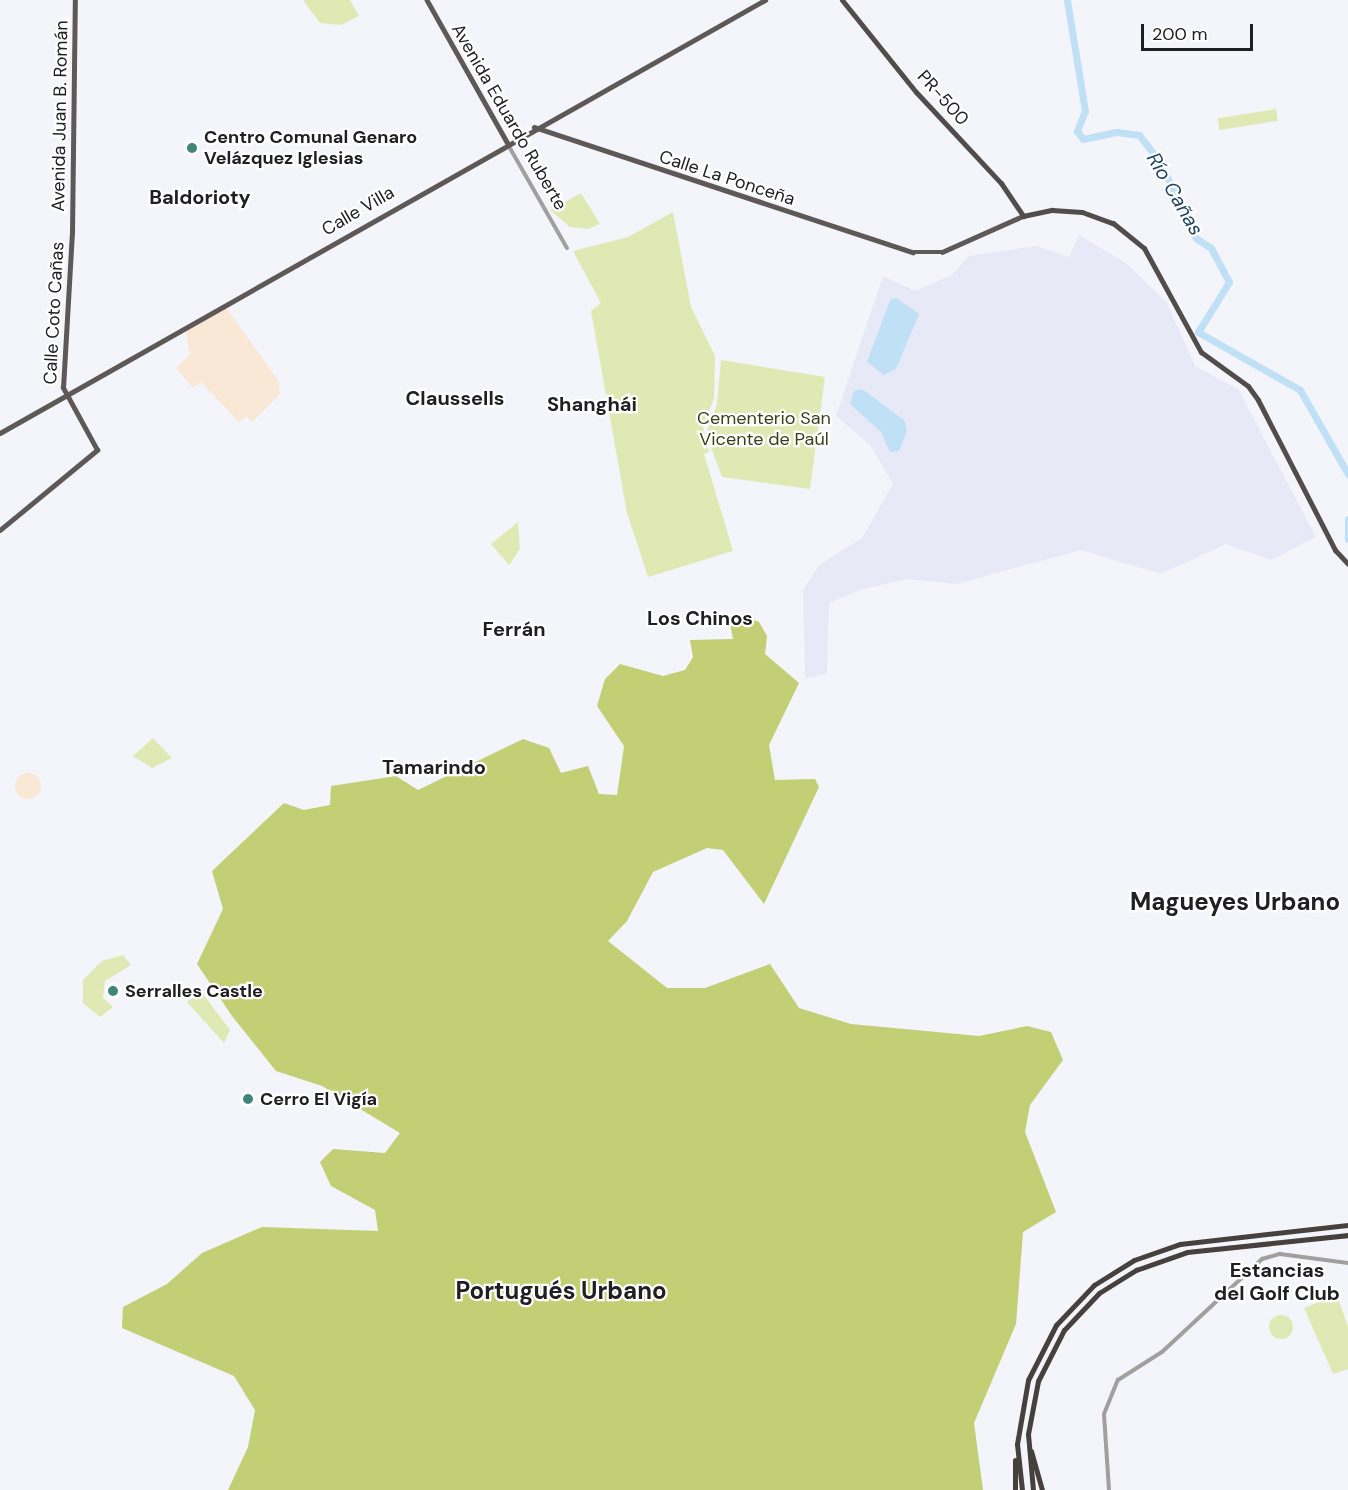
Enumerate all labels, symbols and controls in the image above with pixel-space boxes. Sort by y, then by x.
scale bar [1144,12,1256,50]
street label: Avenida Juan B. Román [48,20,72,212]
street label: Avenida Eduardo Ruberte [447,20,571,214]
text: 200 m [1152,22,1208,46]
street label: PR-500 [913,66,973,130]
place label: Centro Comunal Genaro Velázquez Iglesias [204,127,417,170]
marker: Centro Comunal Genaro Velázquez Iglesias [185,141,199,155]
street label: Calle La Ponceña [656,146,798,210]
water label: Río Cañas [1142,148,1208,240]
street label: Calle Villa [318,182,398,240]
district label: Baldorioty [149,185,251,209]
street label: Calle Coto Cañas [39,241,69,385]
district label: Claussells [406,386,504,410]
district label: Shanghái [547,392,637,416]
park label: Cementerio San Vicente de Paúl [697,408,831,450]
district label: Los Chinos [647,606,753,630]
district label: Ferrán [482,617,546,641]
district label: Tamarindo [382,755,486,779]
district label: Magueyes Urbano [1130,888,1340,916]
place label: Serralles Castle [125,980,263,1002]
marker: Serralles Castle [106,984,120,998]
place label: Cerro El Vigía [260,1088,377,1110]
marker: Cerro El Vigía [241,1092,255,1106]
district label: Estancias del Golf Club [1214,1258,1340,1305]
district label: Portugués Urbano [455,1277,667,1305]

